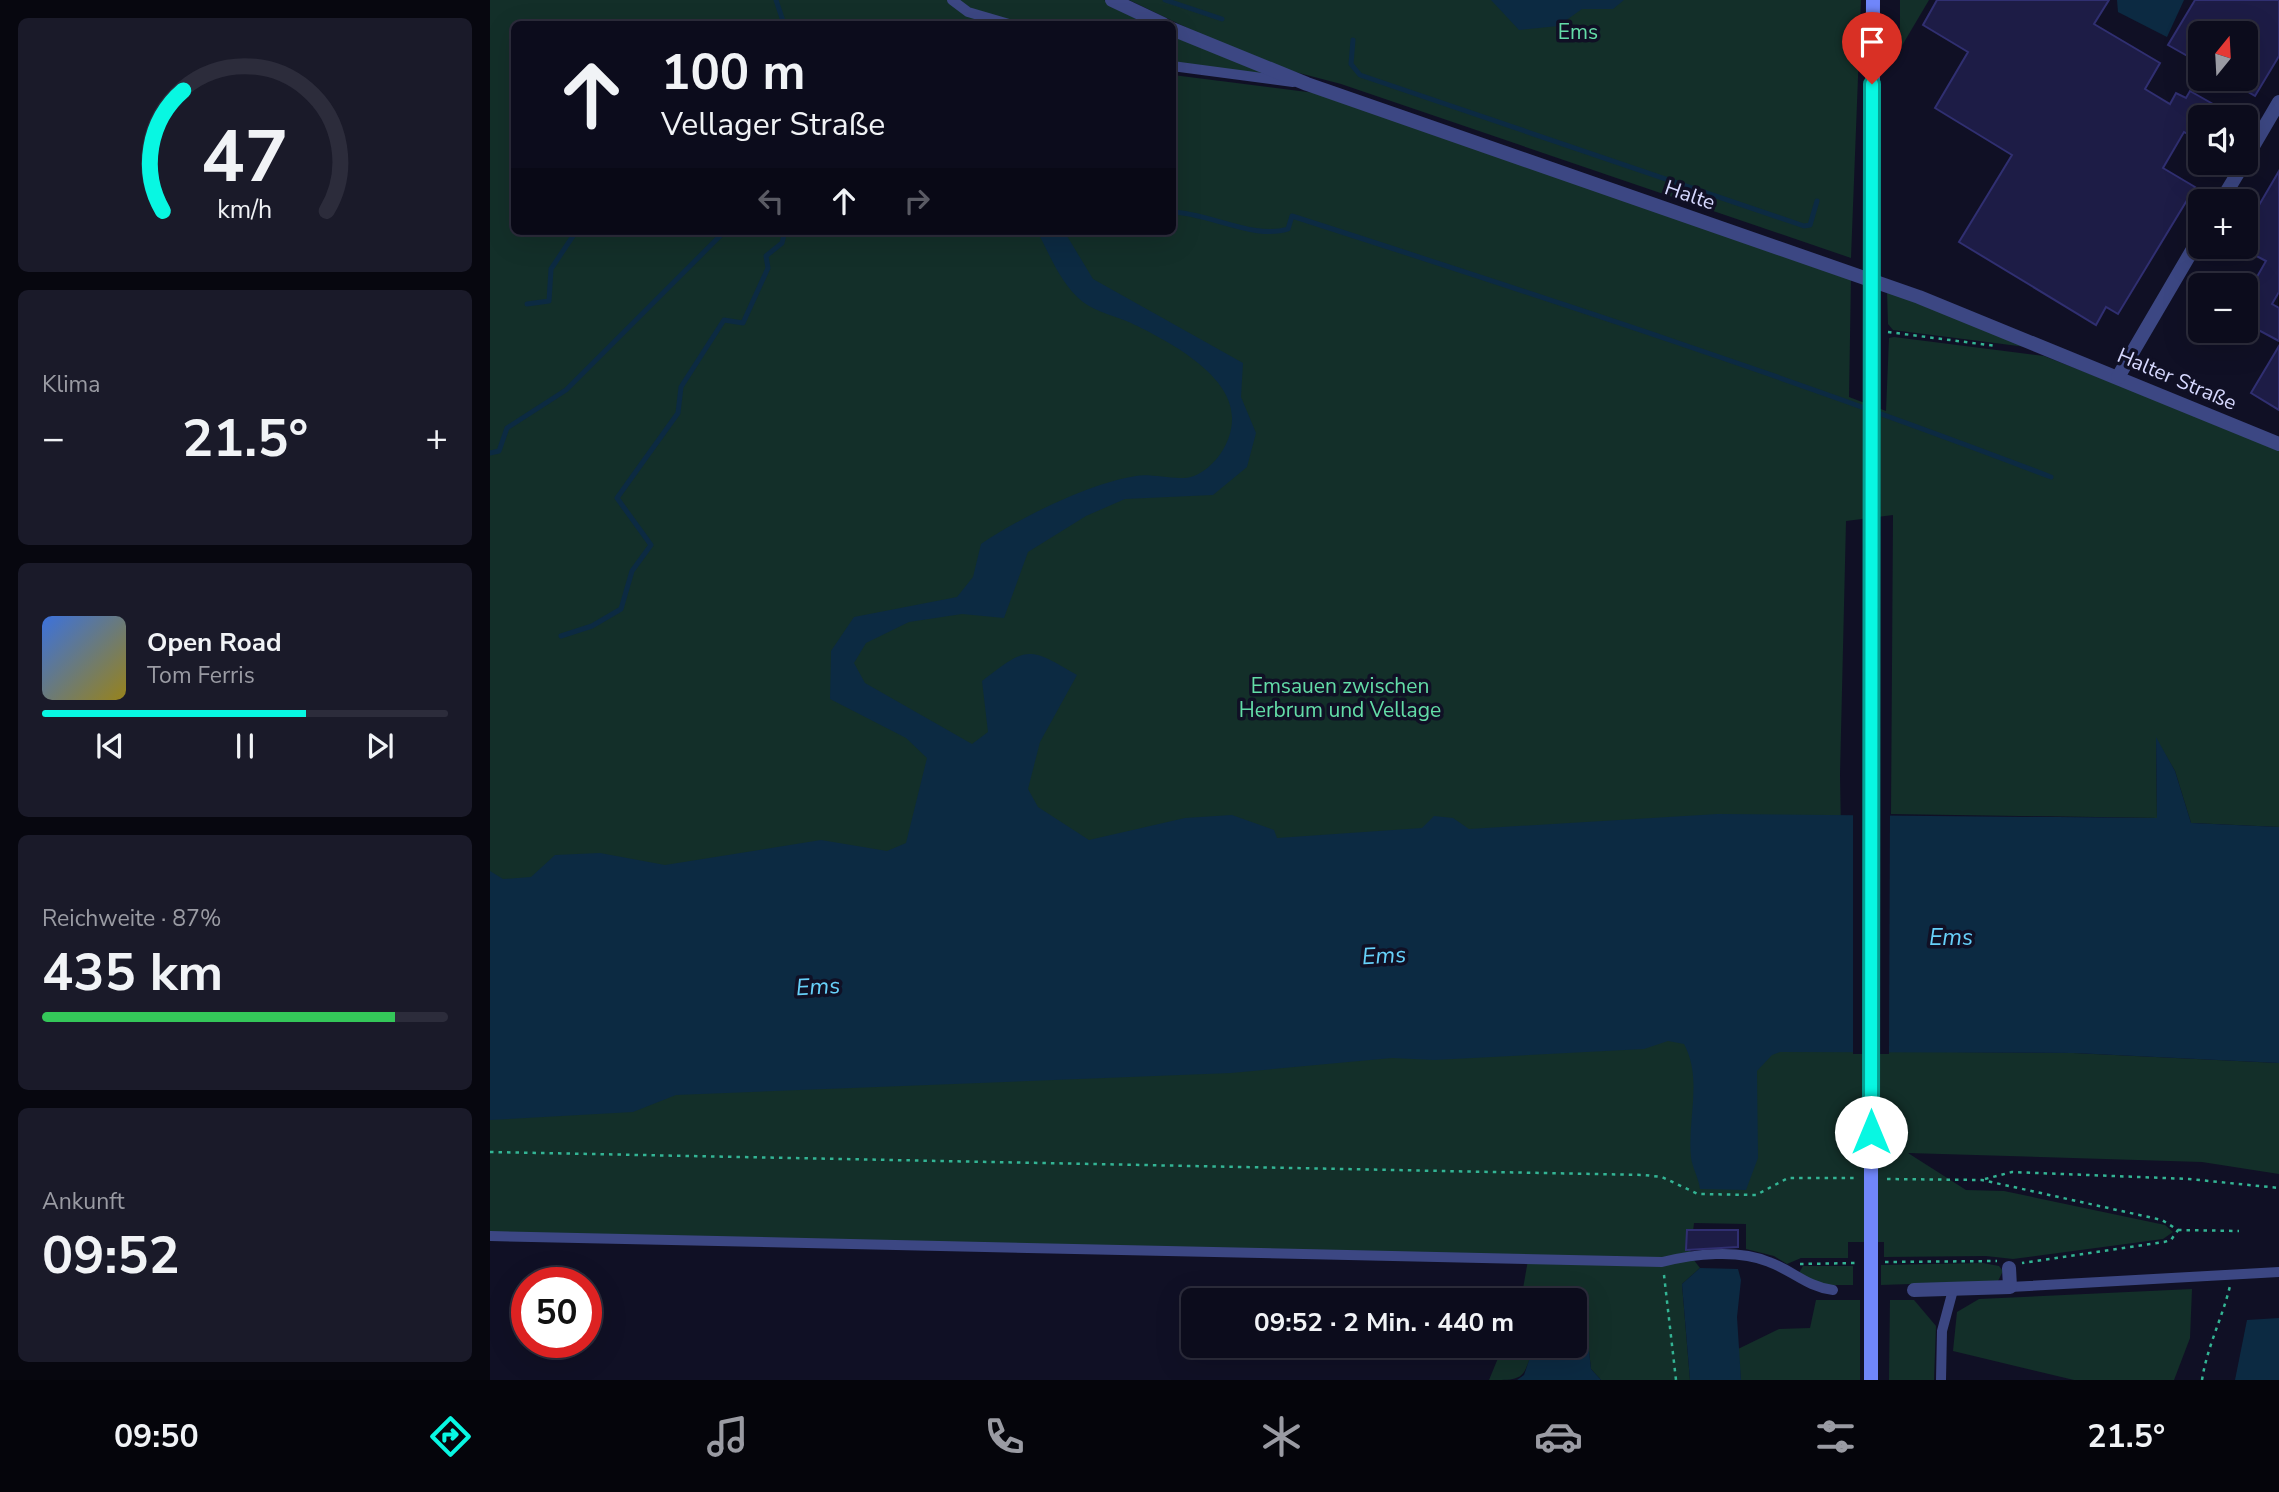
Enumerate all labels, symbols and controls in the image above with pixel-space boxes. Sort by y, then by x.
pin [1842,12.0,1902,84]
park label: Ems [1558,18,1598,46]
north arrow [2188,21,2258,91]
map controls [2188,21,2258,343]
icon: arrive [1853,23,1891,61]
text: 100 m [661,39,805,106]
icon: ahead [546,49,637,140]
text: Vellager Straße [661,103,885,146]
button: sound [2188,105,2258,175]
text: 47 [201,108,289,208]
street label: Halte [1661,173,1719,217]
icon: left [752,182,790,220]
icon: ahead [825,182,863,220]
icon: right [898,182,936,220]
button: + [2188,189,2258,259]
text: km/h [217,193,273,227]
button: − [2188,273,2258,343]
street label: Halter Straße [2113,341,2241,417]
text: Klima [42,369,100,400]
text: 21.5° [182,403,308,474]
text: − [42,413,65,464]
text: + [425,413,448,464]
text: Open Road [147,625,282,660]
text: Tom Ferris [147,660,255,691]
park label: Emsauen zwischen Herbrum und Vellage [1239,672,1441,724]
icon: previous [91,727,129,765]
icon: pause [226,727,264,765]
icon: next [361,727,399,765]
text: Reichweite · 87% [42,903,221,934]
water label: Ems [1929,922,1973,953]
text: 435 km [42,937,223,1008]
water label: Ems [1361,939,1407,972]
water label: Ems [795,970,841,1003]
position arrow [1834,1095,1908,1169]
text: Ankunft [42,1186,124,1217]
text: 09:52 [42,1220,180,1291]
speed limit sign: 50 [511,1267,602,1358]
text: 09:52 · 2 Min. · 440 m [1254,1305,1514,1340]
icon: directions [426,1412,475,1461]
icon: music [703,1412,752,1461]
icon: phone [980,1412,1029,1461]
icon: climate [1257,1412,1306,1461]
icon: car [1534,1412,1583,1461]
icon: filters [1811,1412,1860,1461]
text: 09:50 [114,1415,199,1458]
text: 21.5° [2087,1415,2165,1458]

